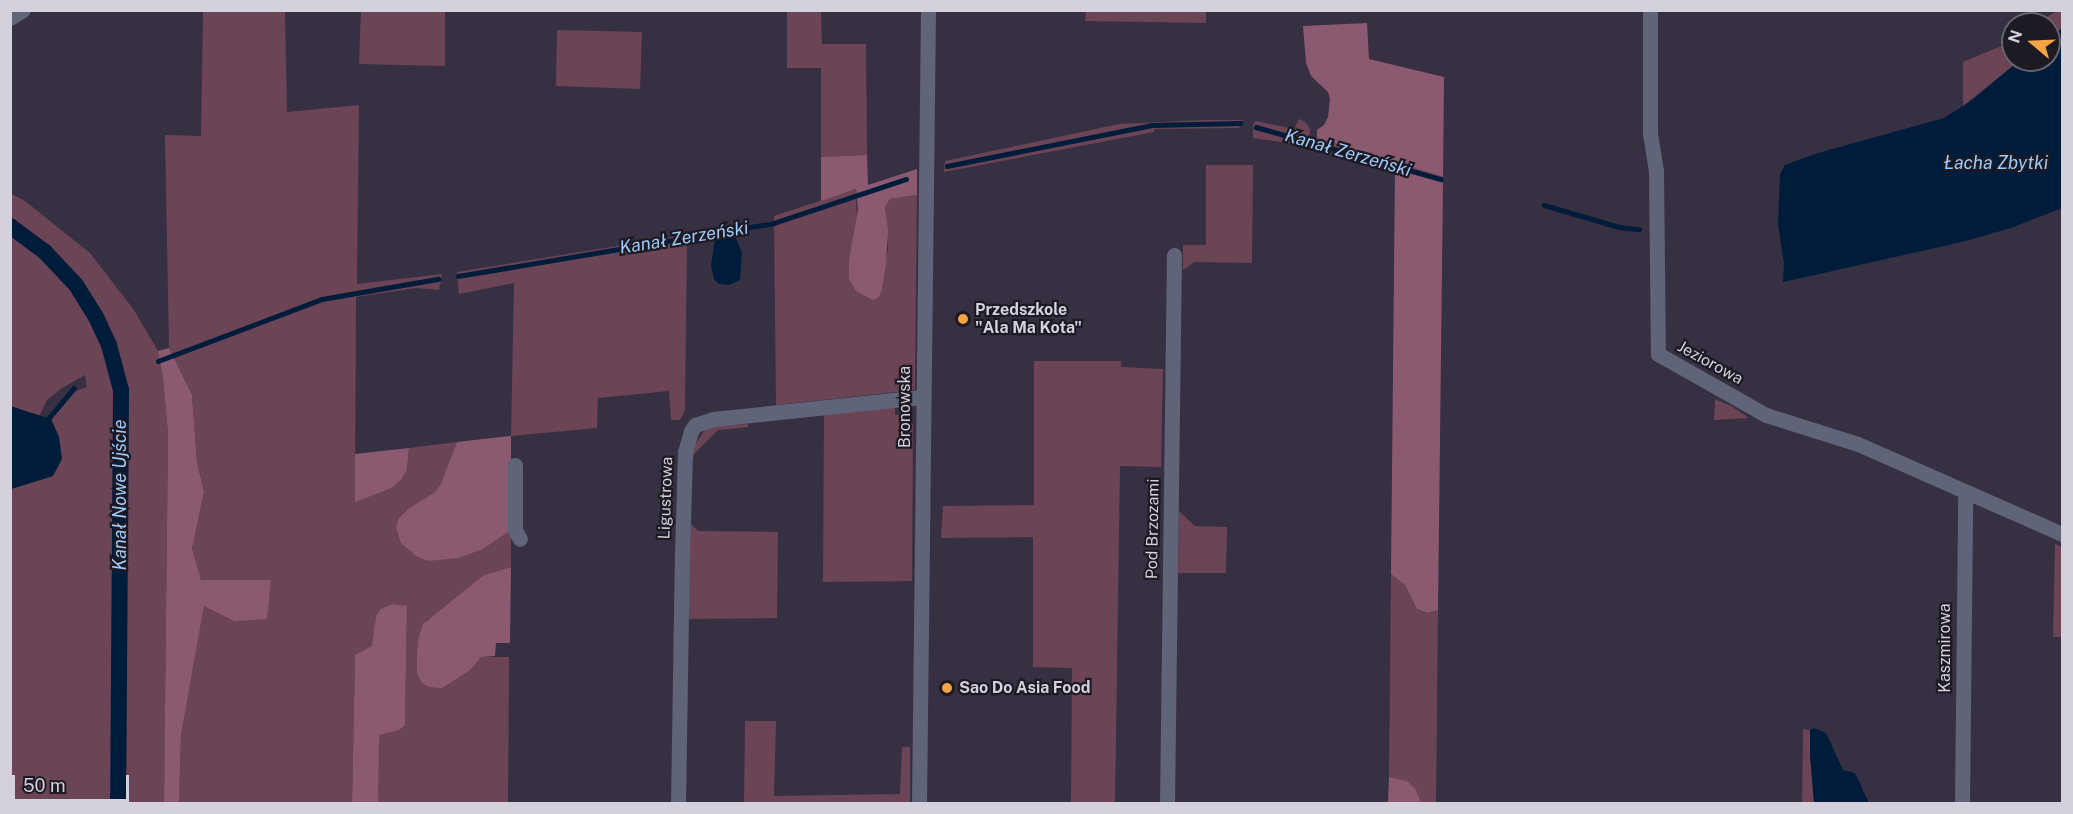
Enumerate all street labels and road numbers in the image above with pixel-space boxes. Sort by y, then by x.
street label: Jeziorowa [1674,337,1746,389]
street label: Bronowska [895,366,915,448]
street label: Ligustrowa [655,456,677,540]
street label: Pod Brzozami [1143,479,1163,579]
street label: Kaszmirowa [1935,603,1955,693]

